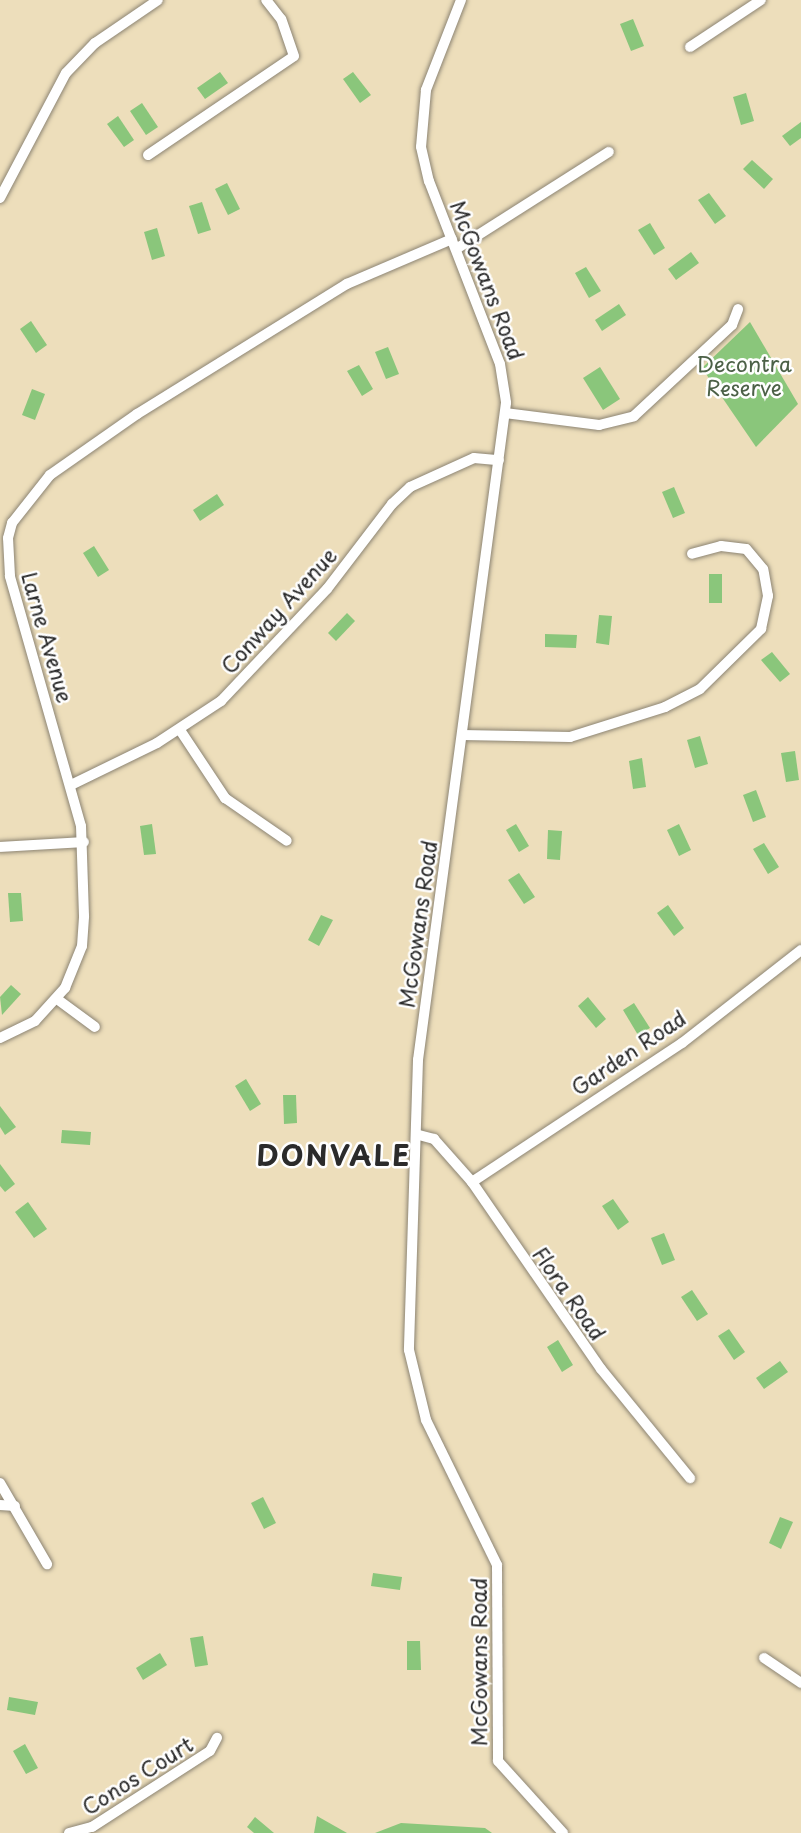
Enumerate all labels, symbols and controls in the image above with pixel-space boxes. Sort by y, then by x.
street label: McGowans Road [446,197,530,363]
park label: Decontra Reserve [696,350,792,400]
street label: Conway Avenue [215,542,341,678]
street label: Larne Avenue [17,568,79,706]
street label: McGowans Road [393,839,441,1009]
street label: Garden Road [566,1005,690,1099]
district label: DONVALE [258,1138,410,1172]
street label: Flora Road [529,1241,611,1345]
street label: McGowans Road [465,1578,491,1746]
street label: Conos Court [77,1731,197,1819]

